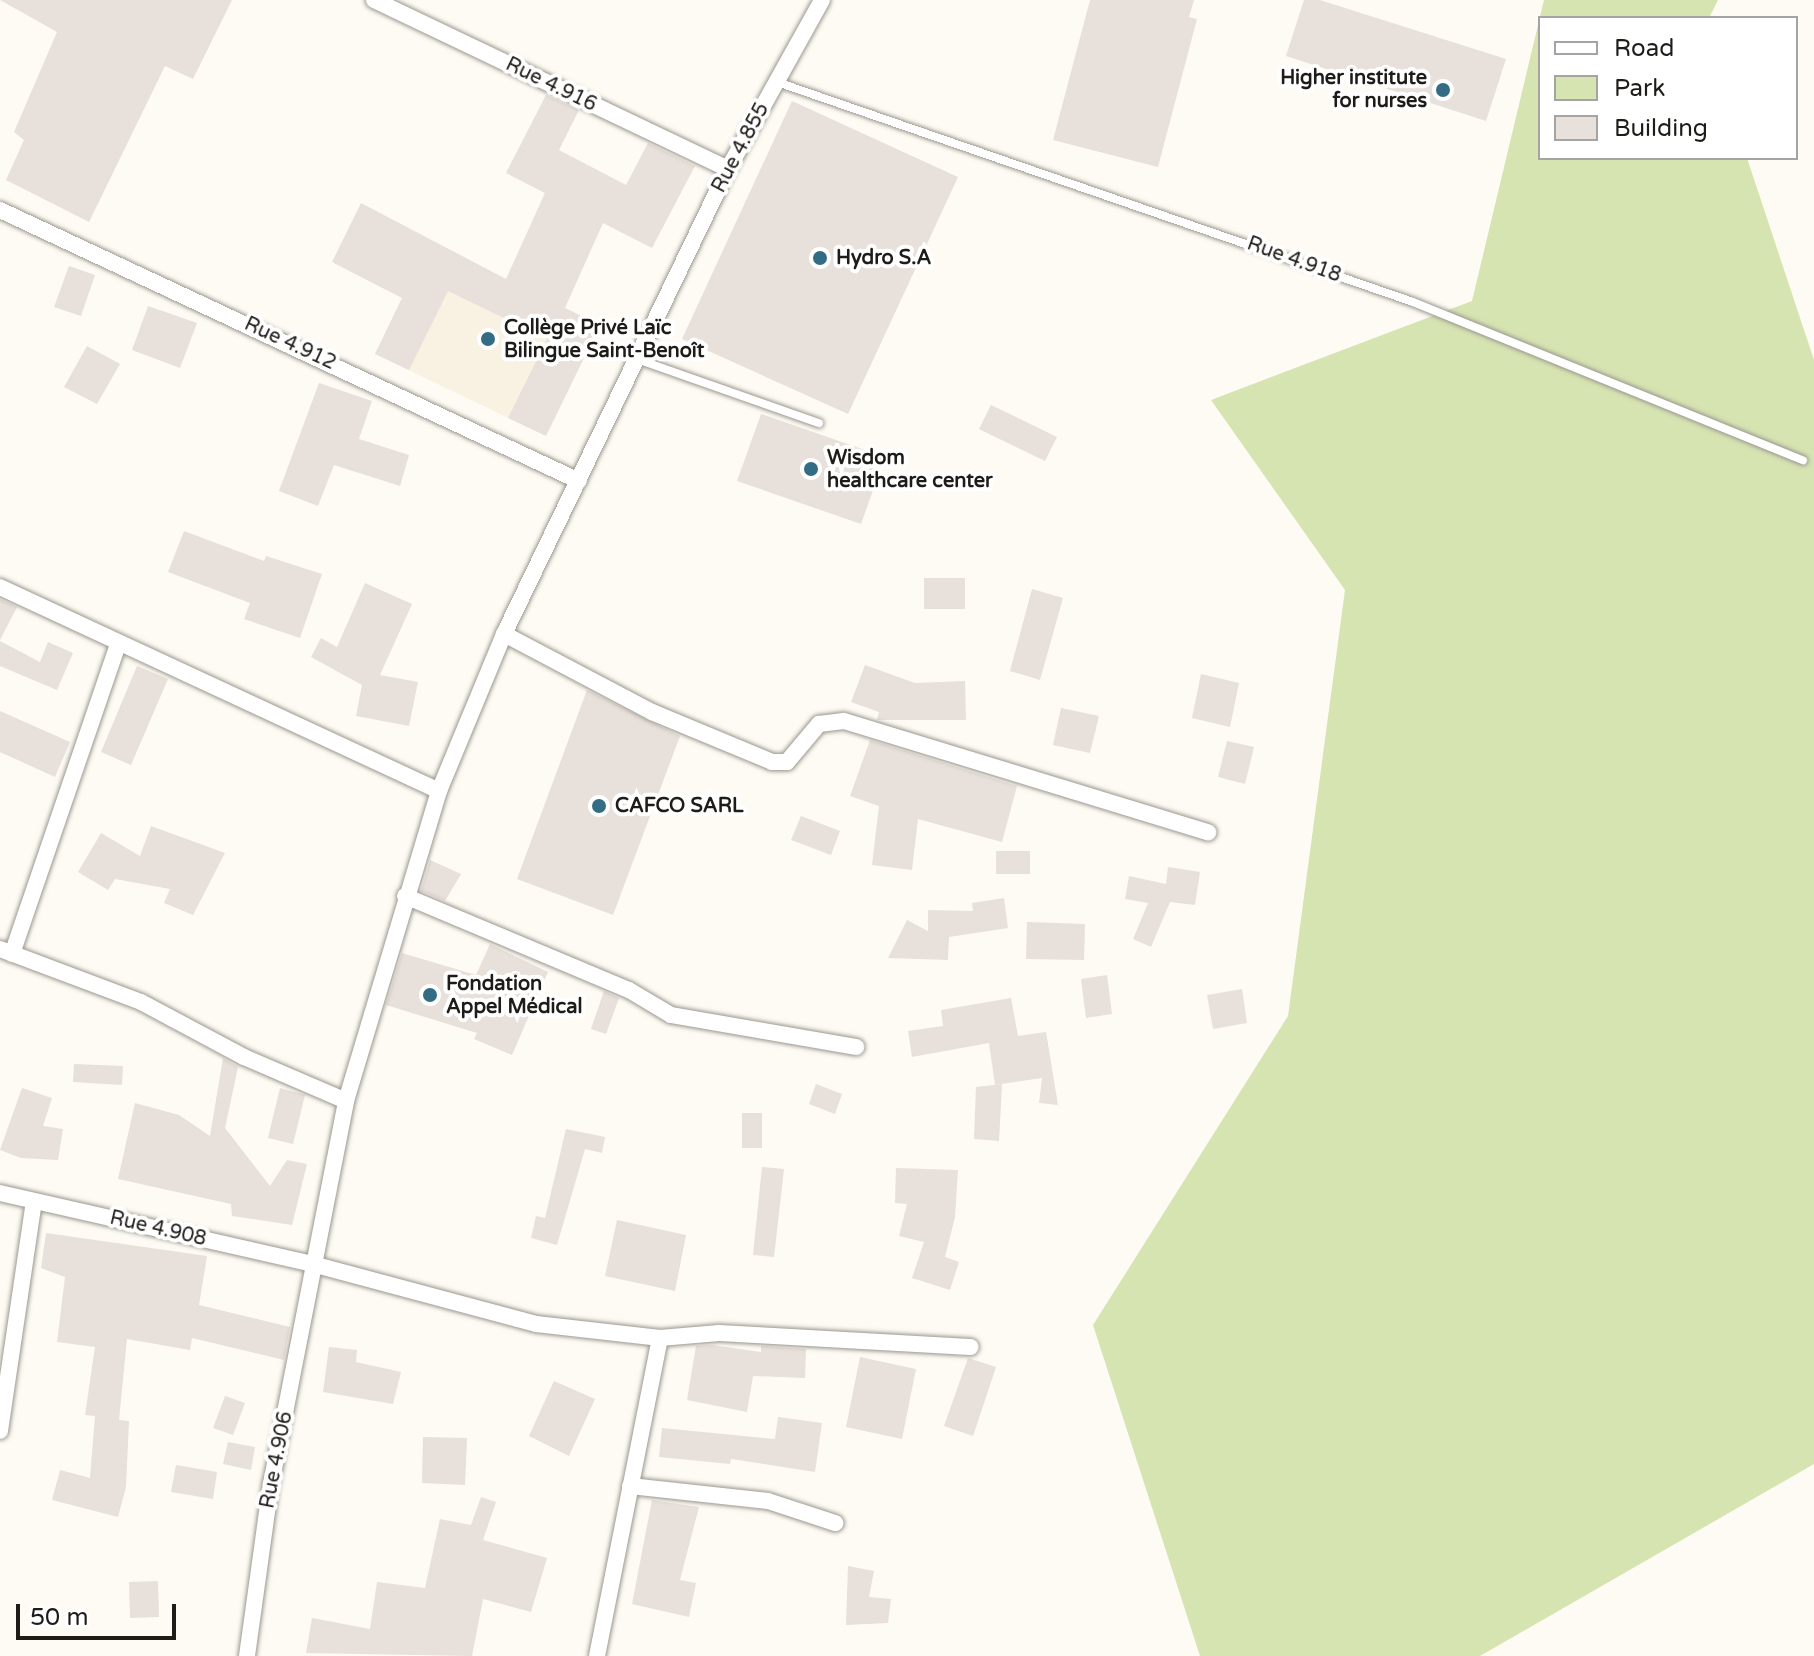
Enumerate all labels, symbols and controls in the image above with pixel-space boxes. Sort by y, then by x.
legend [1538,16,1798,160]
text: Road [1614,34,1674,63]
street label: Rue 4.916 [502,53,600,117]
place label: Higher institute for nurses [1280,66,1427,113]
text: Park [1614,74,1665,103]
marker: Higher institute for nurses [1434,81,1452,99]
street label: Rue 4.855 [707,99,775,197]
text: Building [1614,114,1708,143]
street label: Rue 4.918 [1244,232,1344,288]
place label: Hydro S.A [836,246,931,270]
marker: Hydro S.A [811,249,829,267]
street label: Rue 4.912 [240,312,340,376]
place label: Collège Privé Laïc Bilingue Saint-Benoît [504,316,704,363]
marker: Collège Privé Laïc Bilingue Saint-Benoît [479,330,497,348]
place label: Wisdom healthcare center [827,446,993,493]
marker: Wisdom healthcare center [802,460,820,478]
place label: CAFCO SARL [615,794,744,818]
marker: CAFCO SARL [590,797,608,815]
place label: Fondation Appel Médical [446,972,582,1019]
marker: Fondation Appel Médical [421,986,439,1004]
street label: Rue 4.908 [107,1206,209,1252]
street label: Rue 4.906 [256,1409,298,1511]
scale bar [20,1588,180,1638]
text: 50 m [30,1603,88,1632]

